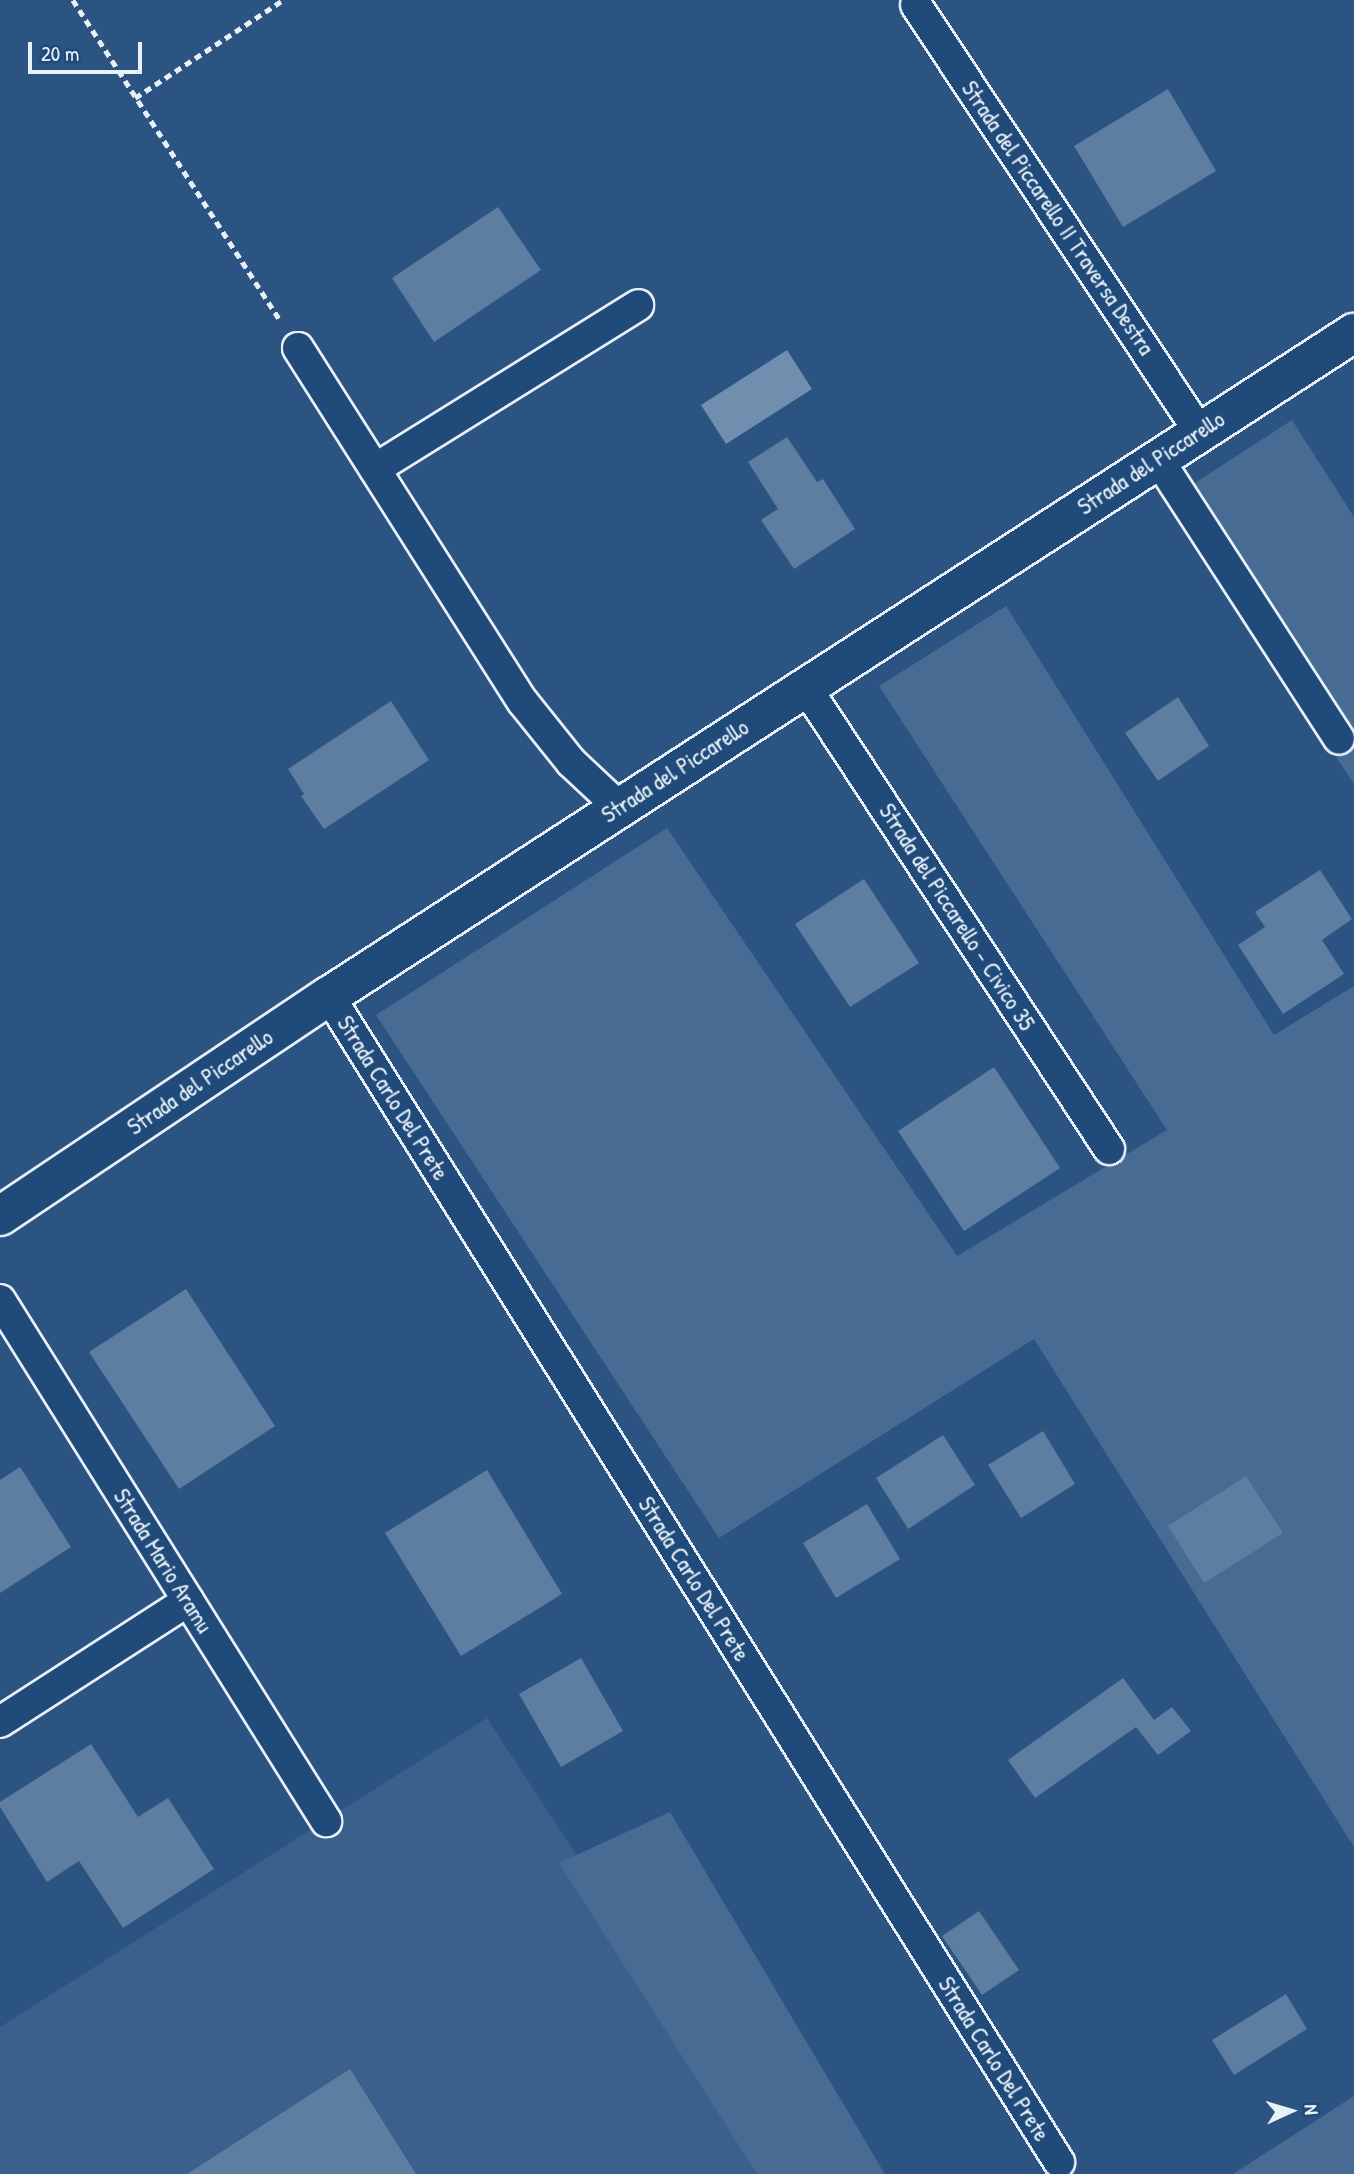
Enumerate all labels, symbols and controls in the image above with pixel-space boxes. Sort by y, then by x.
scale bar [32,28,145,72]
text: 20 m [41,39,79,68]
street label: Strada del Piccarello II Traversa Destra [956,76,1160,360]
street label: Strada del Piccarello [1072,405,1230,521]
street label: Strada del Piccarello [596,713,754,829]
street label: Strada del Piccarello - Civico 35 [873,798,1041,1036]
street label: Strada Carlo Del Prete [331,1011,455,1185]
street label: Strada del Piccarello [122,1023,278,1141]
street label: Strada Mario Aramu [108,1484,218,1638]
street label: Strada Carlo Del Prete [632,1492,756,1666]
street label: Strada Carlo Del Prete [932,1972,1056,2146]
north arrow [1256,2076,1326,2146]
text: N [1299,2104,1325,2115]

